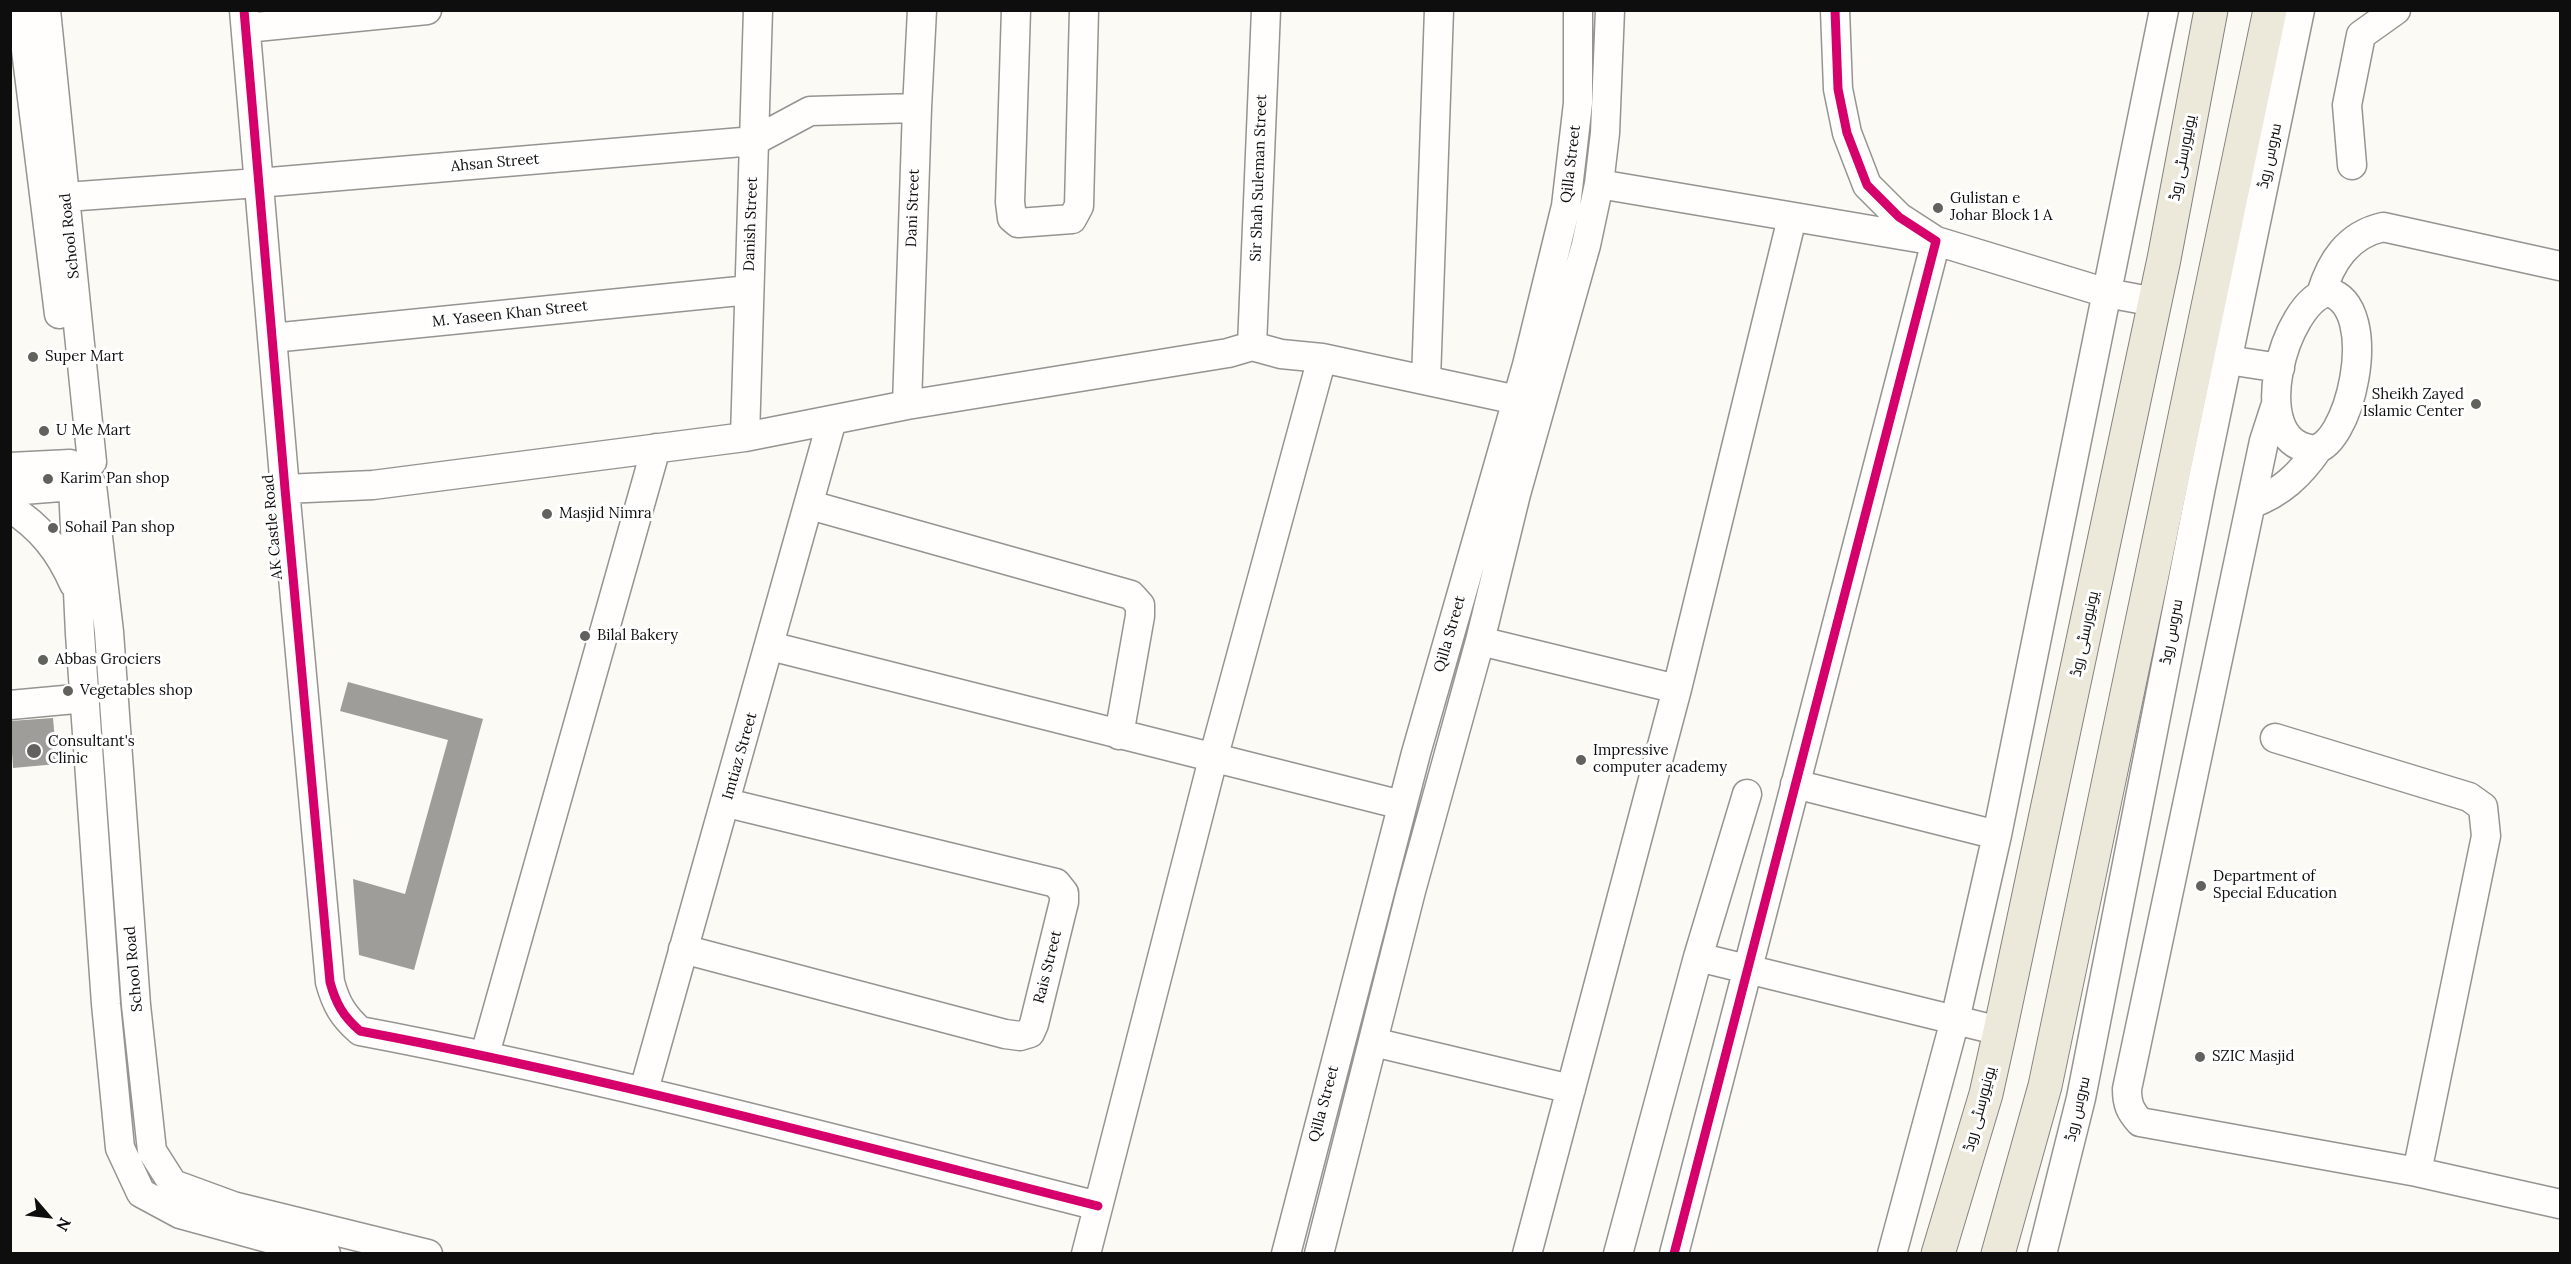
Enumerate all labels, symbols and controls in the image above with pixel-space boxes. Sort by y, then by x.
street label: Sir Shah Suleman Street [1247,94,1271,262]
street label: یونیورسٹی روڈ [2166,114,2200,202]
street label: سروس روڈ [2254,122,2286,190]
street label: Qilla Street [1557,124,1585,204]
street label: Ahsan Street [450,150,540,176]
street label: Dani Street [903,168,923,248]
street label: Danish Street [740,176,762,272]
place label: Gulistan e Johar Block 1 A [1950,190,2052,225]
street label: School Road [57,192,83,280]
marker: Gulistan e Johar Block 1 A [1931,201,1945,215]
street label: M. Yaseen Khan Street [431,297,589,331]
place label: Super Mart [45,348,124,366]
marker: Super Mart [26,350,40,364]
place label: Sheikh Zayed Islamic Center [2363,386,2464,421]
marker: Sheikh Zayed Islamic Center [2469,397,2483,411]
place label: U Me Mart [56,422,131,440]
marker: U Me Mart [37,424,51,438]
place label: Karim Pan shop [60,470,169,488]
marker: Karim Pan shop [41,472,55,486]
street label: AK Castle Road [259,474,287,580]
place label: Masjid Nimra [559,505,652,523]
marker: Masjid Nimra [540,507,554,521]
place label: Sohail Pan shop [65,519,175,537]
marker: Sohail Pan shop [46,521,60,535]
street label: یونیورسٹی روڈ [2067,590,2103,678]
street label: Qilla Street [1431,594,1469,674]
street label: سروس روڈ [2157,598,2187,666]
place label: Bilal Bakery [597,627,678,645]
marker: Bilal Bakery [578,629,592,643]
place label: Abbas Grociers [55,651,161,669]
marker: Abbas Grociers [36,653,50,667]
place label: Vegetables shop [80,682,193,700]
marker: Vegetables shop [61,684,75,698]
street label: Imtiaz Street [719,710,761,802]
place label: Consultant's Clinic [48,733,135,768]
marker: Consultant's Clinic [25,742,43,760]
place label: Impressive computer academy [1593,742,1727,777]
marker: Impressive computer academy [1574,753,1588,767]
place label: Department of Special Education [2213,868,2337,903]
marker: Department of Special Education [2194,879,2208,893]
street label: School Road [121,925,147,1013]
street label: Rais Street [1030,929,1066,1005]
place label: SZIC Masjid [2212,1048,2295,1066]
marker: SZIC Masjid [2193,1050,2207,1064]
street label: Qilla Street [1305,1064,1343,1144]
street label: یونیورسٹی روڈ [1960,1065,2000,1153]
street label: سروس روڈ [2062,1075,2094,1143]
north arrow [18,1186,78,1246]
text: N [52,1214,76,1235]

